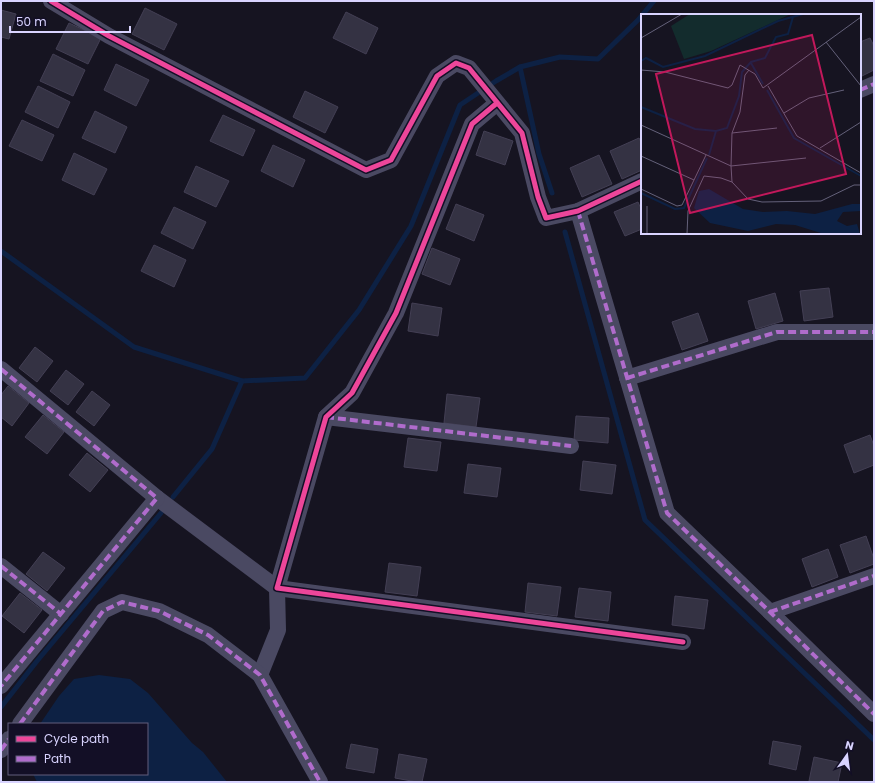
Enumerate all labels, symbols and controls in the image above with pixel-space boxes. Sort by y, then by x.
scale bar [10,8,130,34]
text: 50 m [16,13,47,30]
inset map [641,14,861,234]
legend [8,723,148,775]
text: Cycle path [44,730,109,747]
north arrow [827,735,867,775]
text: N [843,737,855,754]
text: Path [44,750,71,767]

